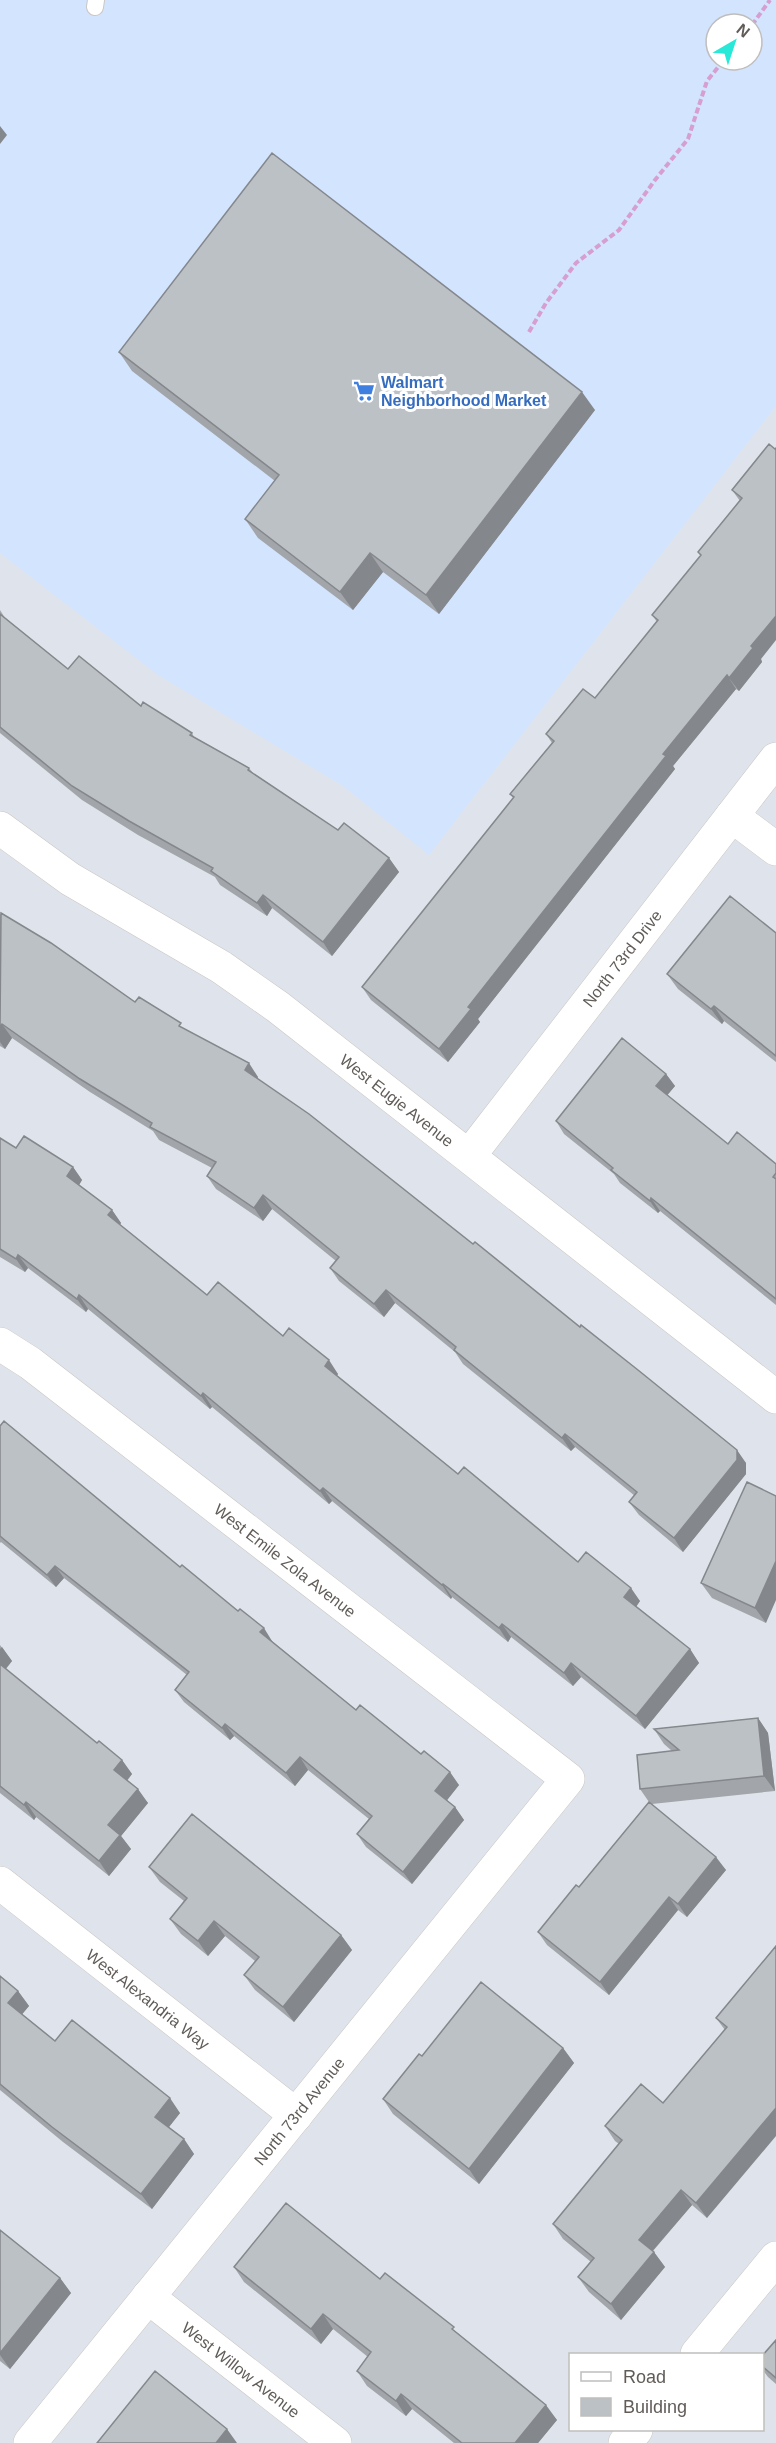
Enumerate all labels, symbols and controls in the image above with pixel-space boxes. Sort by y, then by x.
north arrow [704,12,764,72]
text: N [733,20,753,41]
place label: Walmart Neighborhood Market [381,374,547,409]
supermarket icon: Walmart Neighborhood Market [352,379,376,403]
street label: North 73rd Drive [580,907,665,1010]
street label: West Eugie Avenue [337,1051,457,1150]
street label: West Emile Zola Avenue [211,1501,359,1621]
street label: West Alexandria Way [83,1946,212,2053]
street label: North 73rd Avenue [251,2054,348,2168]
street label: West Willow Avenue [179,2319,303,2421]
legend [569,2353,764,2431]
text: Road [623,2367,666,2387]
text: Building [623,2397,687,2417]

